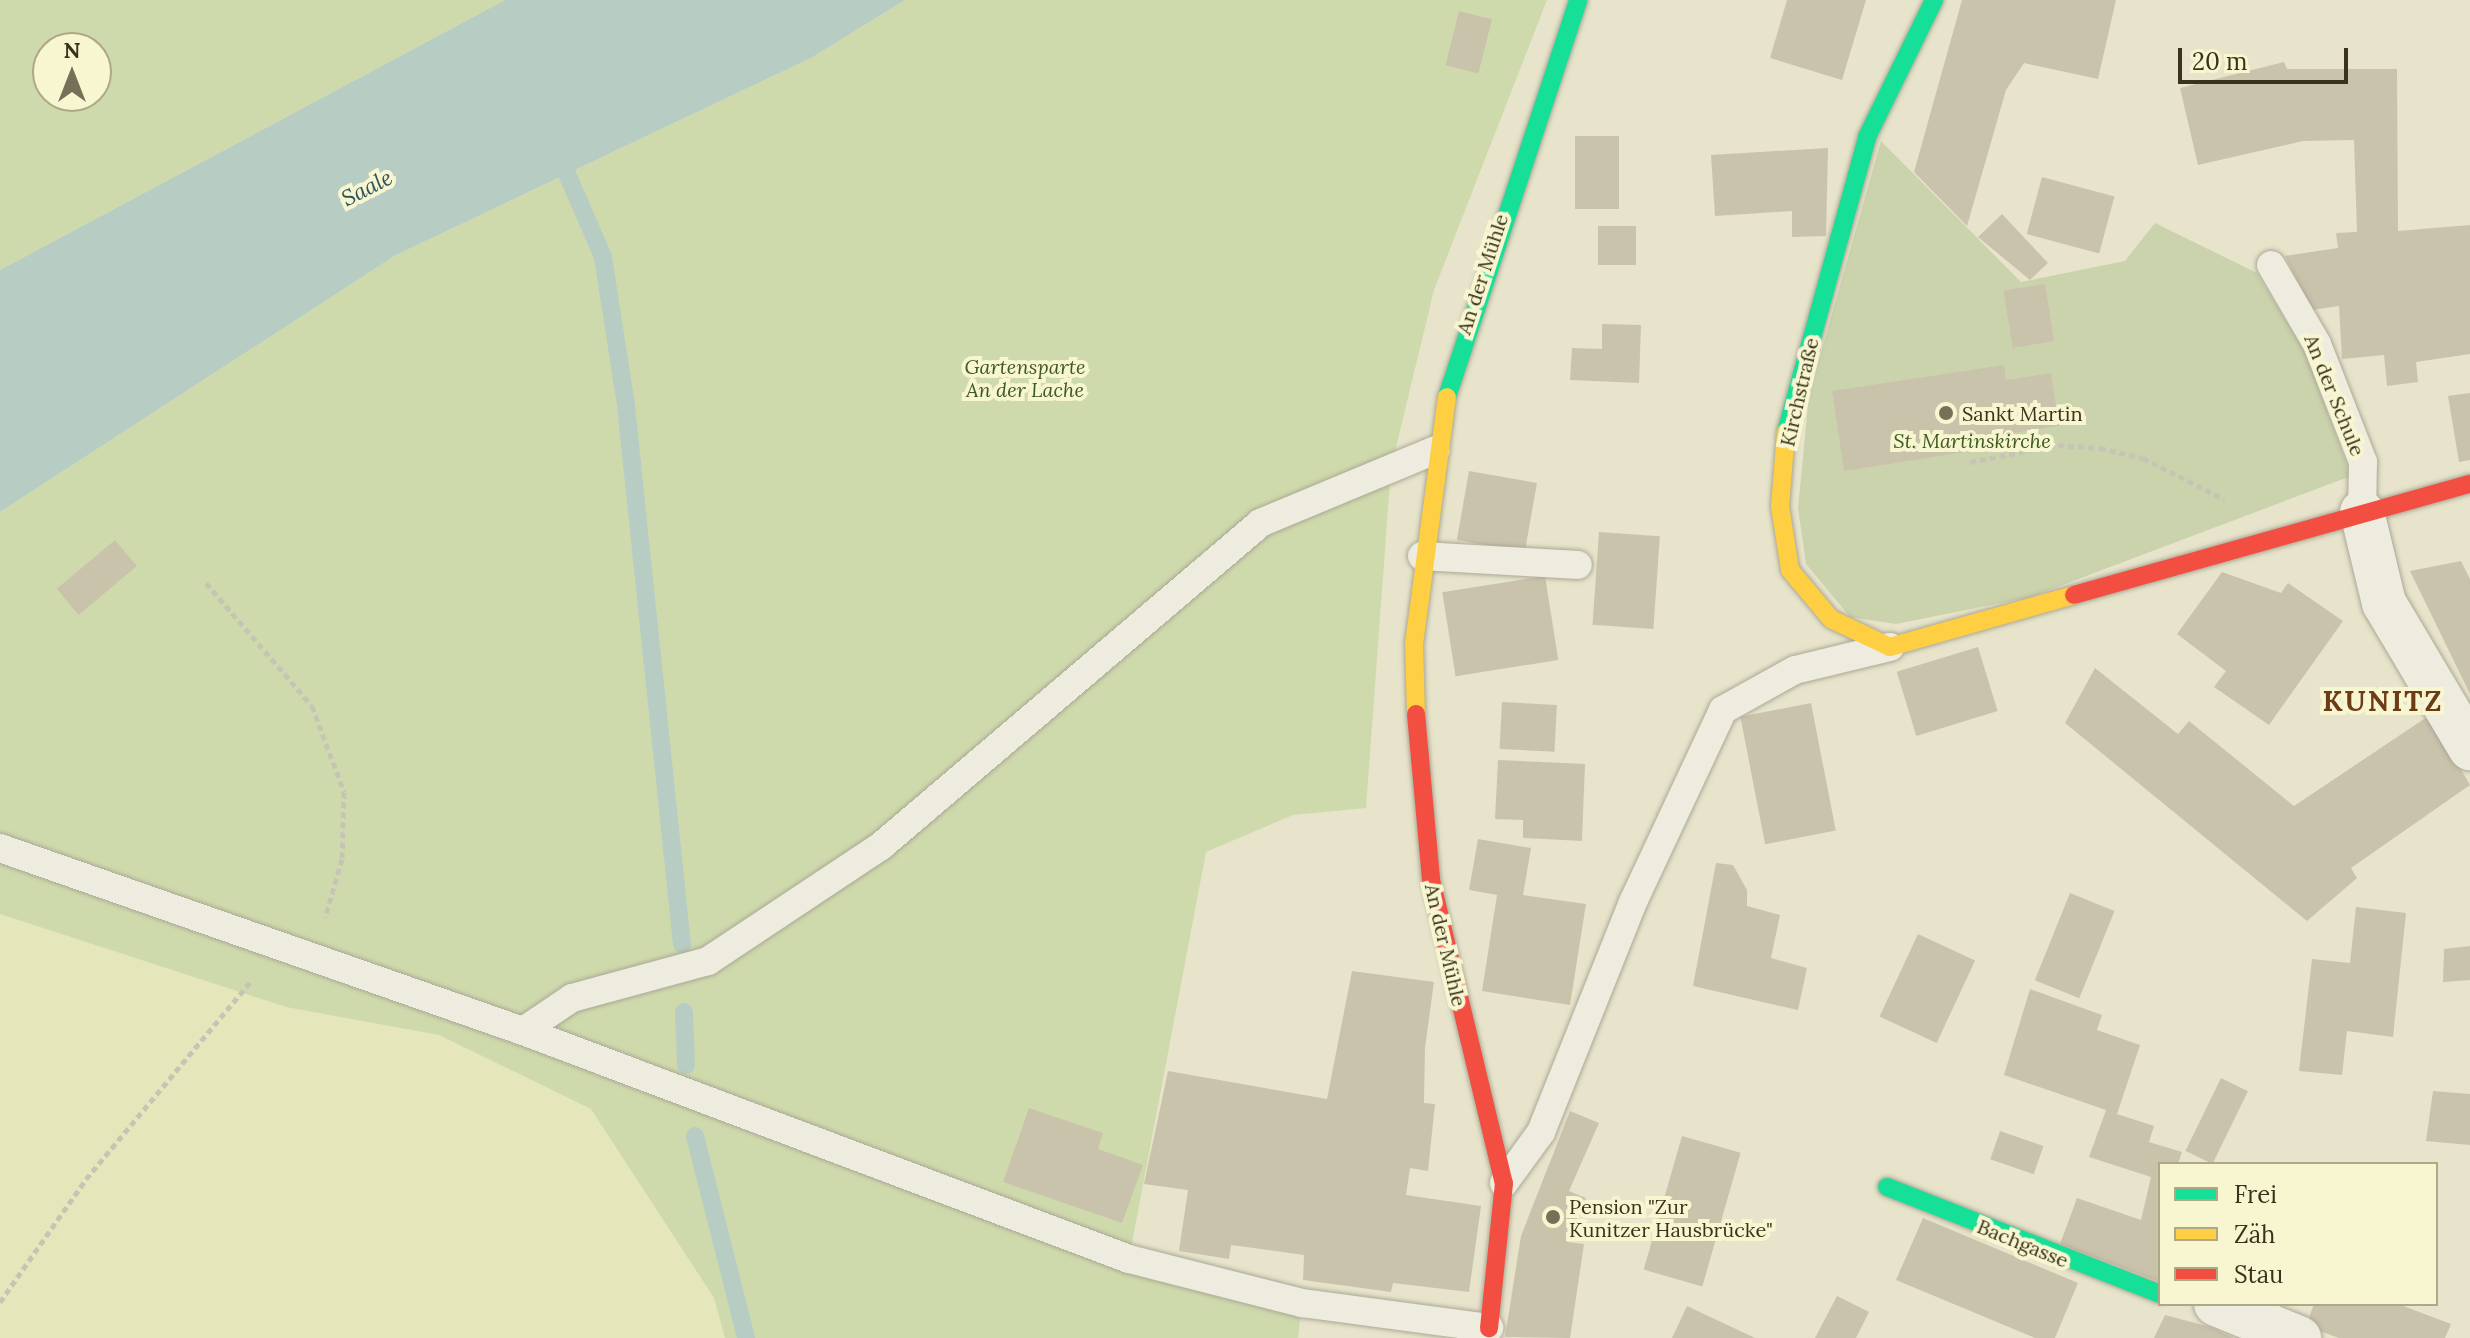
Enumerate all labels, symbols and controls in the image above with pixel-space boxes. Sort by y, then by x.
north arrow [32,32,112,112]
scale bar [2182,32,2352,82]
text: N [63,36,81,64]
text: 20 m [2192,46,2248,77]
water label: Saale [337,164,397,212]
street label: An der Mühle [1451,211,1513,337]
street label: An der Schule [2300,331,2370,459]
street label: Kirchstraße [1775,335,1823,449]
park label: Gartensparte An der Lache [964,354,1086,401]
place label: Sankt Martin [1962,401,2083,425]
marker: Sankt Martin [1937,404,1955,422]
park label: St. Martinskirche [1893,428,2051,452]
district label: KUNITZ [2323,684,2443,718]
street label: An der Mühle [1420,881,1472,1009]
legend [2158,1162,2438,1306]
text: Frei [2234,1179,2277,1210]
place label: Pension "Zur Kunitzer Hausbrücke" [1569,1194,1773,1241]
marker: Pension "Zur Kunitzer Hausbrücke" [1544,1208,1562,1226]
street label: Bachgasse [1974,1214,2072,1272]
text: Zäh [2234,1219,2275,1250]
text: Stau [2234,1259,2283,1290]

